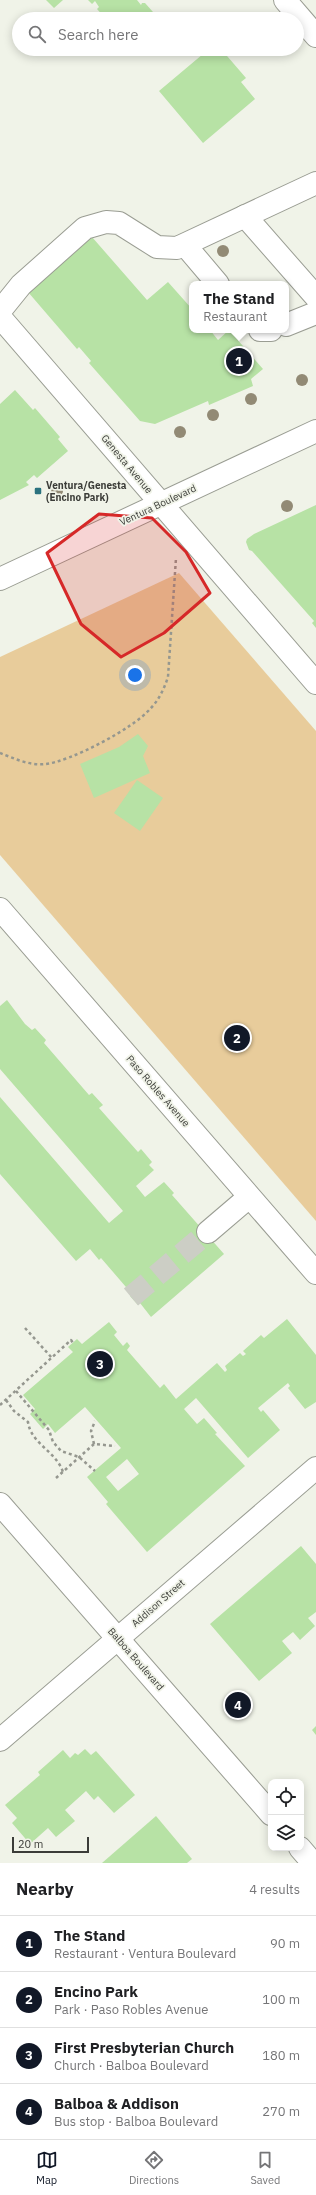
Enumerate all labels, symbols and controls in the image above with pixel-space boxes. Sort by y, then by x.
search box [12,12,304,56]
icon: search [26,23,48,45]
text: Search here [58,25,138,44]
popup [189,281,289,333]
text: The Stand [203,289,275,308]
text: Restaurant [203,308,267,325]
pin: 1 [226,346,252,376]
street label: Genesta Avenue [99,432,156,497]
place label: Ventura/Genesta (Encino Park) [46,479,127,504]
street label: Ventura Boulevard [118,482,198,528]
marker: Ventura/Genesta (Encino Park) [33,486,43,496]
your location [125,665,145,685]
pin: 2 [224,1023,250,1053]
street label: Paso Robles Avenue [123,1053,193,1130]
pin: 3 [87,1349,113,1379]
street label: Addison Street [129,1576,188,1630]
street label: Balboa Boulevard [105,1625,167,1693]
pin: 4 [225,1690,251,1720]
map controls [268,1779,304,1851]
button: locate [268,1779,304,1815]
button: layers [268,1815,304,1851]
scale bar [12,1835,89,1854]
text: 20 m [18,1837,43,1851]
text: Nearby [16,1878,74,1900]
text: 4 results [249,1881,300,1898]
text: The Stand [54,1926,125,1945]
text: 1 [25,1935,33,1952]
text: 90 m [270,1935,300,1952]
text: Restaurant · Ventura Boulevard [54,1945,236,1962]
text: Encino Park [54,1982,138,2001]
text: 2 [25,1991,33,2008]
text: 100 m [262,1991,300,2008]
text: Park · Paso Robles Avenue [54,2001,208,2018]
text: First Presbyterian Church [54,2038,234,2057]
text: 3 [25,2047,33,2064]
text: 180 m [262,2047,300,2064]
text: Church · Balboa Boulevard [54,2057,209,2074]
text: Balboa & Addison [54,2094,179,2113]
text: 4 [25,2103,33,2120]
text: 270 m [262,2103,300,2120]
text: Bus stop · Balboa Boulevard [54,2113,218,2130]
tab: Map [36,2149,58,2187]
tab: Directions [129,2149,179,2187]
tab: Saved [250,2149,280,2187]

